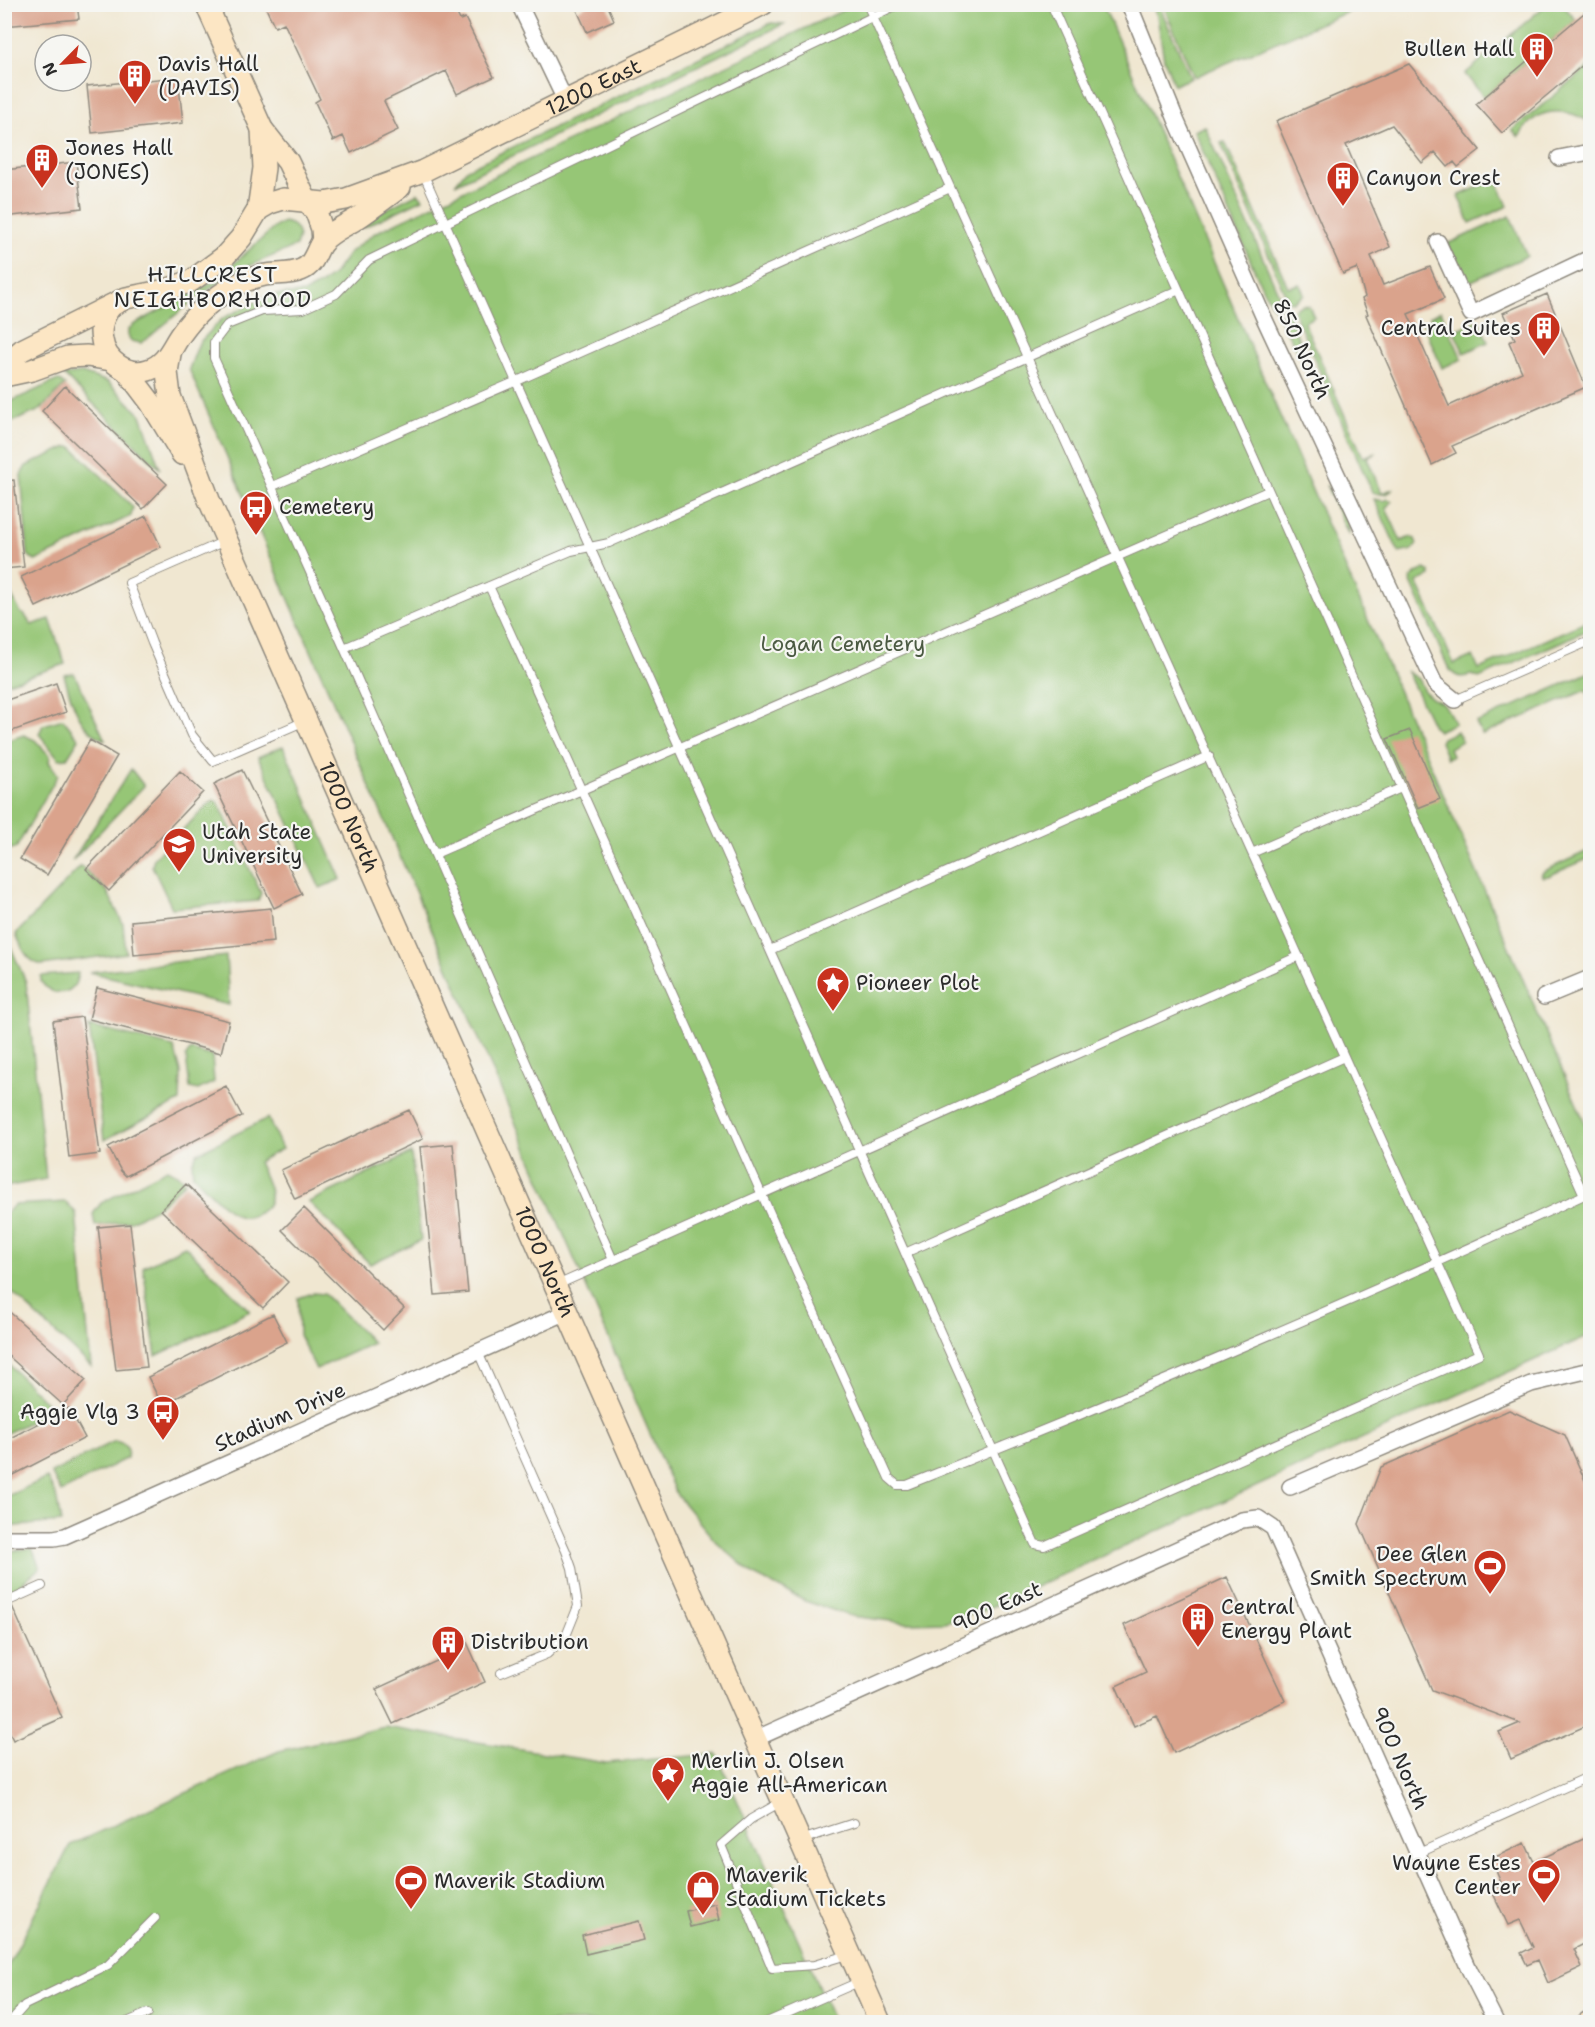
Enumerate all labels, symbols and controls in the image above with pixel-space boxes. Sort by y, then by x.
building icon: Bullen Hall [1519,31,1555,78]
north arrow [33,33,93,93]
place label: Bullen Hall [1405,35,1515,63]
place label: Davis Hall (DAVIS) [158,50,259,102]
street label: 1200 East [541,52,646,123]
building icon: Davis Hall (DAVIS) [117,58,153,105]
text: N [38,59,62,79]
place label: Jones Hall (JONES) [65,134,173,186]
building icon: Jones Hall (JONES) [24,142,60,189]
building icon: Canyon Crest [1325,160,1361,207]
place label: Canyon Crest [1366,164,1501,192]
district label: HILLCREST NEIGHBORHOOD [113,260,313,314]
street label: 850 North [1266,294,1338,404]
building icon: Central Suites [1526,310,1562,357]
place label: Central Suites [1381,314,1521,342]
bus stop icon: Cemetery [238,489,274,536]
place label: Cemetery [279,493,374,521]
park label: Logan Cemetery [761,630,925,658]
street label: 1000 North [312,757,386,877]
place label: Utah State University [202,818,311,870]
school or university icon: Utah State University [161,826,197,873]
place icon: Pioneer Plot [815,965,851,1012]
place label: Pioneer Plot [856,969,979,997]
street label: 1000 North [508,1202,582,1322]
street label: Stadium Drive [210,1376,350,1458]
bus stop icon: Aggie Vlg 3 [145,1394,181,1441]
place label: Aggie Vlg 3 [20,1398,140,1426]
place label: Dee Glen Smith Spectrum [1310,1540,1467,1592]
sports icon: Dee Glen Smith Spectrum [1472,1548,1508,1595]
street label: 900 East [948,1575,1046,1639]
place label: Central Energy Plant [1221,1593,1352,1645]
building icon: Central Energy Plant [1180,1601,1216,1648]
building icon: Distribution [430,1624,466,1671]
place label: Distribution [471,1628,589,1656]
street label: 900 North [1365,1702,1435,1814]
place label: Merlin J. Olsen Aggie All-American [691,1747,888,1799]
place icon: Merlin J. Olsen Aggie All-American [650,1755,686,1802]
place label: Wayne Estes Center [1392,1849,1521,1901]
sports icon: Wayne Estes Center [1526,1857,1562,1904]
place label: Maverik Stadium Tickets [726,1861,886,1913]
sports icon: Maverik Stadium [393,1863,429,1910]
place label: Maverik Stadium [434,1867,605,1895]
shop icon: Maverik Stadium Tickets [685,1869,721,1916]

